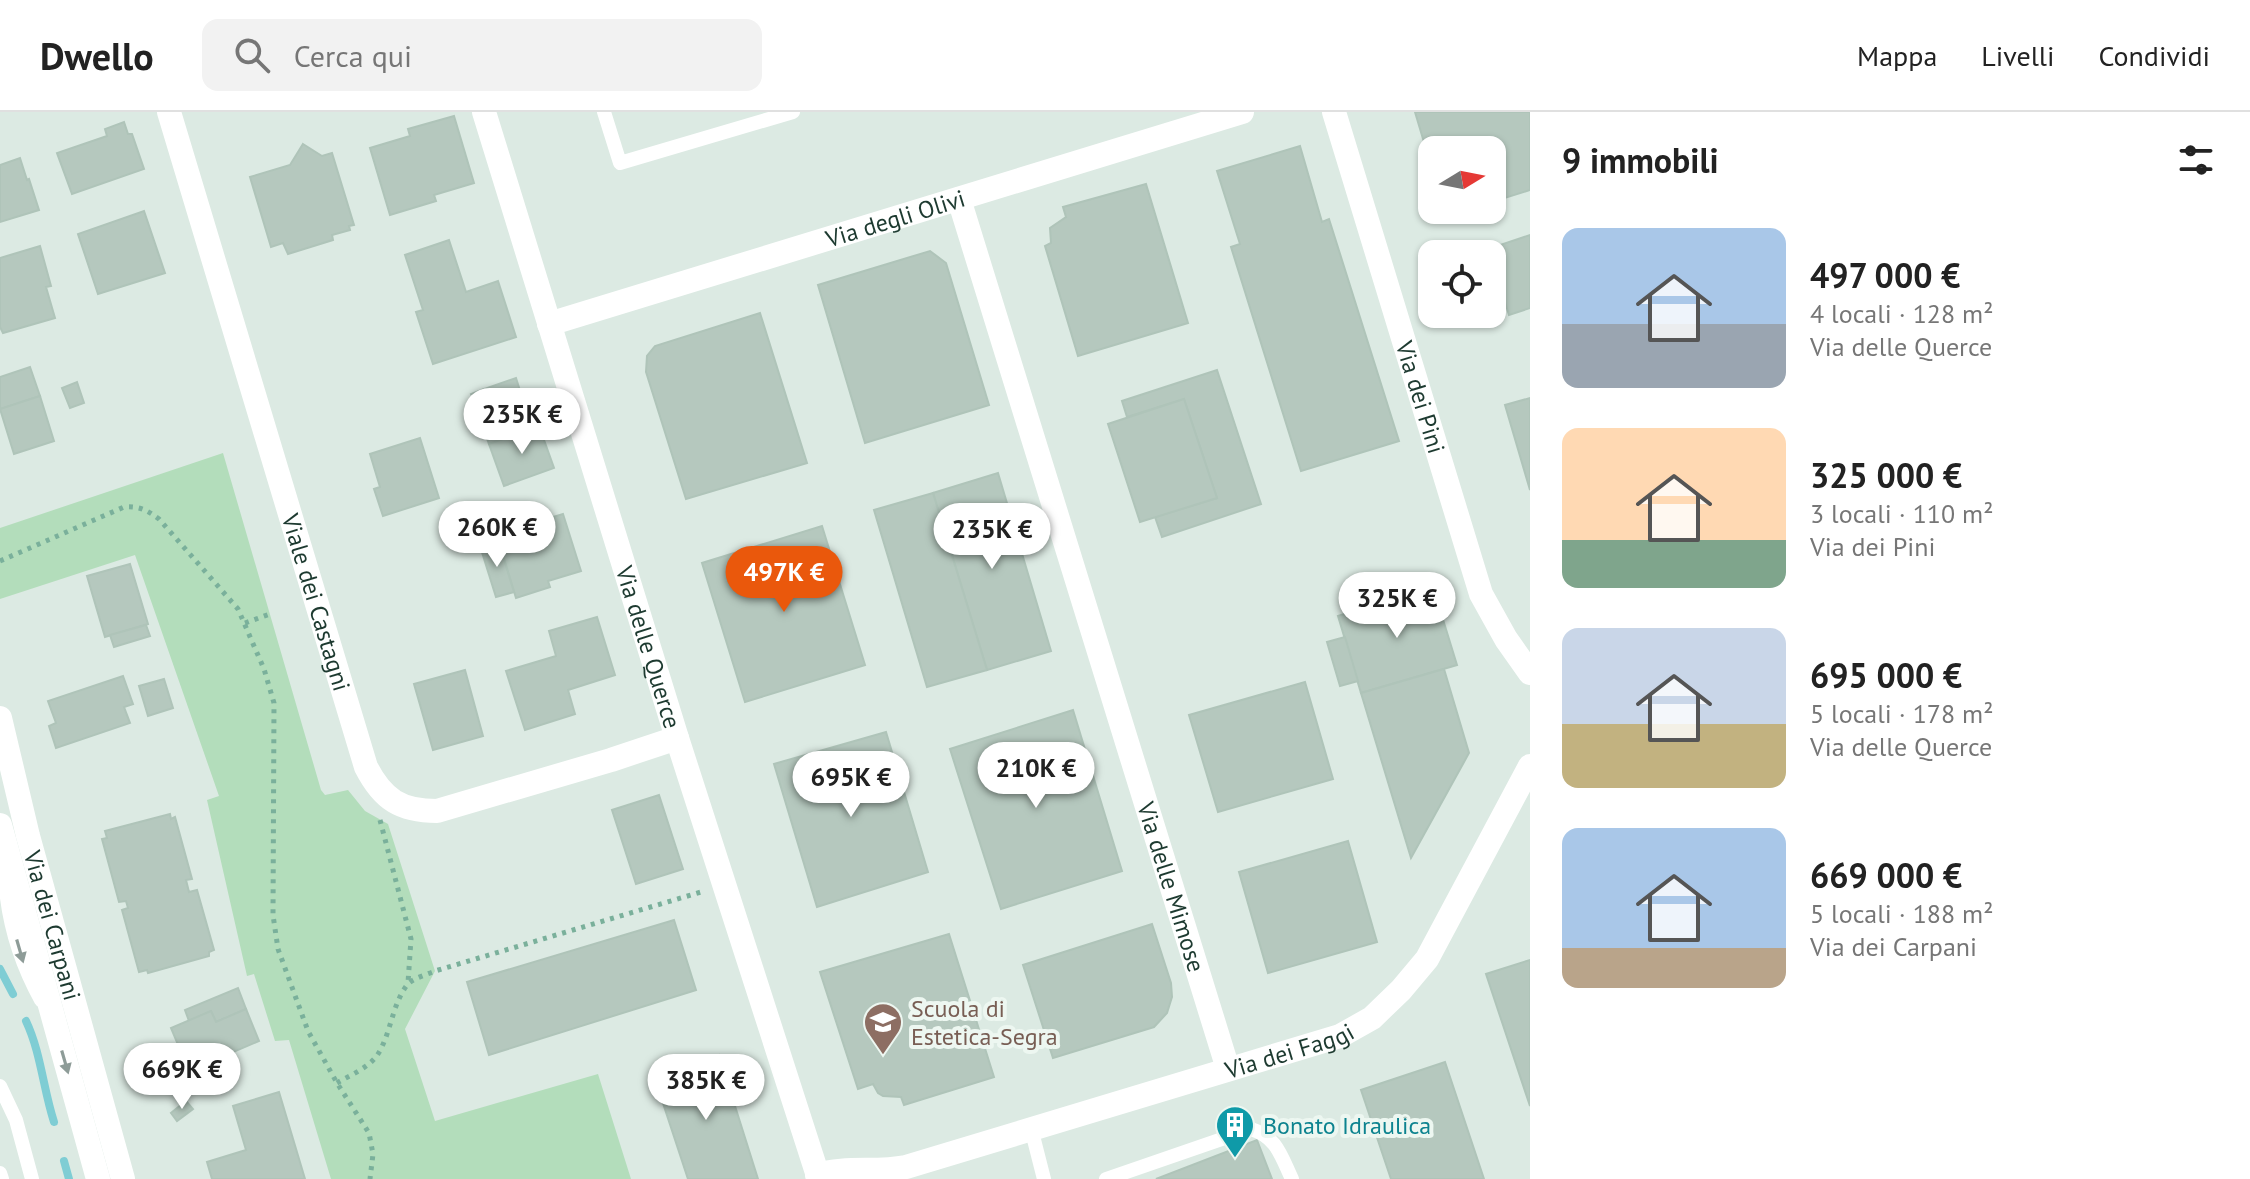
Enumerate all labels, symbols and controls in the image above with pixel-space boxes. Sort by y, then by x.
search box [202,19,762,91]
text: Dwello [40,31,154,80]
icon: search [230,33,274,77]
text: Cerca qui [294,36,412,75]
text: Mappa [1857,37,1937,74]
text: Livelli [1981,37,2055,74]
text: Condividi [2099,37,2210,74]
north arrow [1418,136,1506,224]
map controls [1418,136,1506,328]
text: 9 immobili [1562,138,1719,182]
icon: filters [2174,138,2218,182]
street label: Via degli Olivi [821,182,969,254]
button: locate [1418,240,1506,328]
text: 497 000 € [1810,253,1960,297]
icon: home [1626,260,1722,356]
text: 4 locali · 128 m² [1810,297,1993,330]
text: Via delle Querce [1810,330,1992,363]
street label: Via dei Pini [1389,336,1453,457]
pin: 235K € [457,388,587,456]
text: 235K € [482,397,562,430]
text: 325 000 € [1810,453,1962,497]
icon: home [1626,460,1722,556]
text: 3 locali · 110 m² [1810,497,1993,530]
pin: 260K € [432,501,562,569]
pin: 235K € [927,503,1057,571]
street label: Viale dei Castagni [275,509,358,695]
text: 260K € [457,510,537,543]
text: 235K € [952,512,1032,545]
text: Via dei Pini [1810,530,1935,563]
pin: 497K € [719,546,849,614]
text: 497K € [744,555,824,588]
street label: Via delle Querce [609,561,689,732]
pin: 325K € [1332,572,1462,640]
text: 325K € [1357,581,1437,614]
text: 695 000 € [1810,653,1962,697]
icon: home [1626,660,1722,756]
text: 5 locali · 178 m² [1810,697,1993,730]
text: Via delle Querce [1810,730,1992,763]
pin: 210K € [971,742,1101,810]
pin: 695K € [786,751,916,819]
text: 210K € [996,751,1076,784]
text: 695K € [811,760,891,793]
street label: Via delle Mimose [1131,797,1213,976]
street label: Via dei Carpani [17,846,88,1004]
text: 669 000 € [1810,853,1962,897]
icon: home [1626,860,1722,956]
text: 5 locali · 188 m² [1810,897,1993,930]
text: Via dei Carpani [1810,930,1977,963]
one-way arrow [14,940,27,964]
place label: Scuola di Estetica-Segra [911,993,1058,1052]
school or university icon: Scuola di Estetica-Segra [862,1001,904,1056]
street label: Via dei Faggi [1220,1016,1359,1086]
pin: 669K € [117,1043,247,1111]
one-way arrow [59,1051,72,1075]
text: 669K € [142,1052,222,1085]
pin: 385K € [641,1054,771,1122]
text: 385K € [666,1063,746,1096]
building icon: Bonato Idraulica [1214,1104,1256,1159]
place label: Bonato Idraulica [1263,1110,1431,1141]

